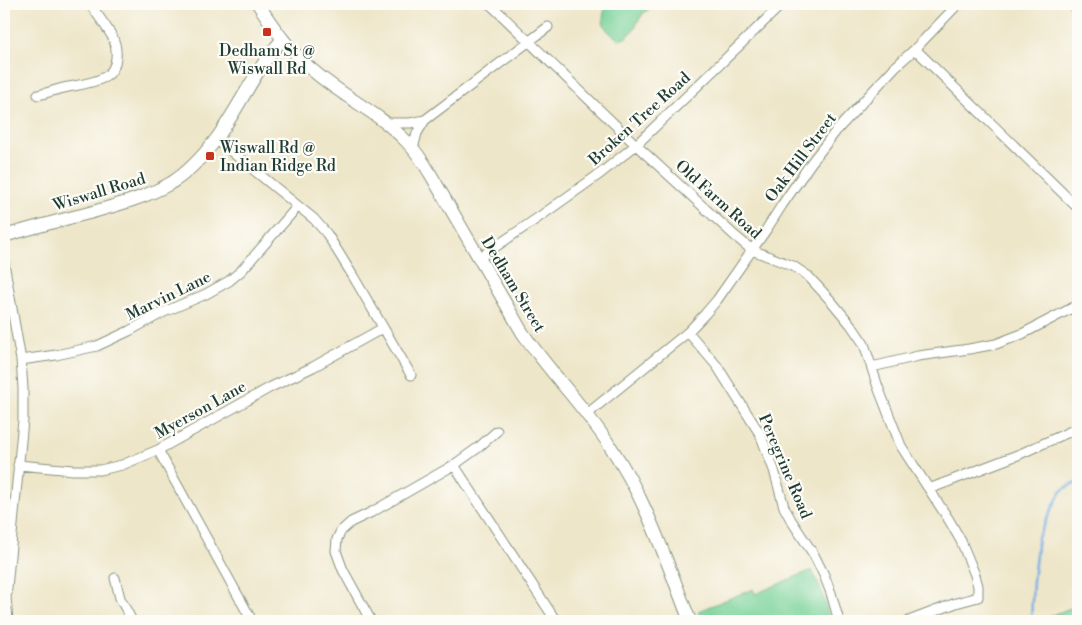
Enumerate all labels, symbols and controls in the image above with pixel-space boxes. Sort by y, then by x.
marker: Dedham St @ Wiswall Rd [261,26,273,38]
place label: Dedham St @ Wiswall Rd [219,41,315,79]
street label: Broken Tree Road [584,68,695,170]
street label: Oak Hill Street [761,109,841,206]
place label: Wiswall Rd @ Indian Ridge Rd [219,138,336,176]
marker: Wiswall Rd @ Indian Ridge Rd [204,150,216,162]
street label: Old Farm Road [671,156,765,244]
street label: Wiswall Road [50,168,148,216]
street label: Dedham Street [477,233,550,336]
street label: Marvin Lane [123,267,214,325]
street label: Myerson Lane [151,376,250,443]
street label: Peregrine Road [754,411,816,522]

